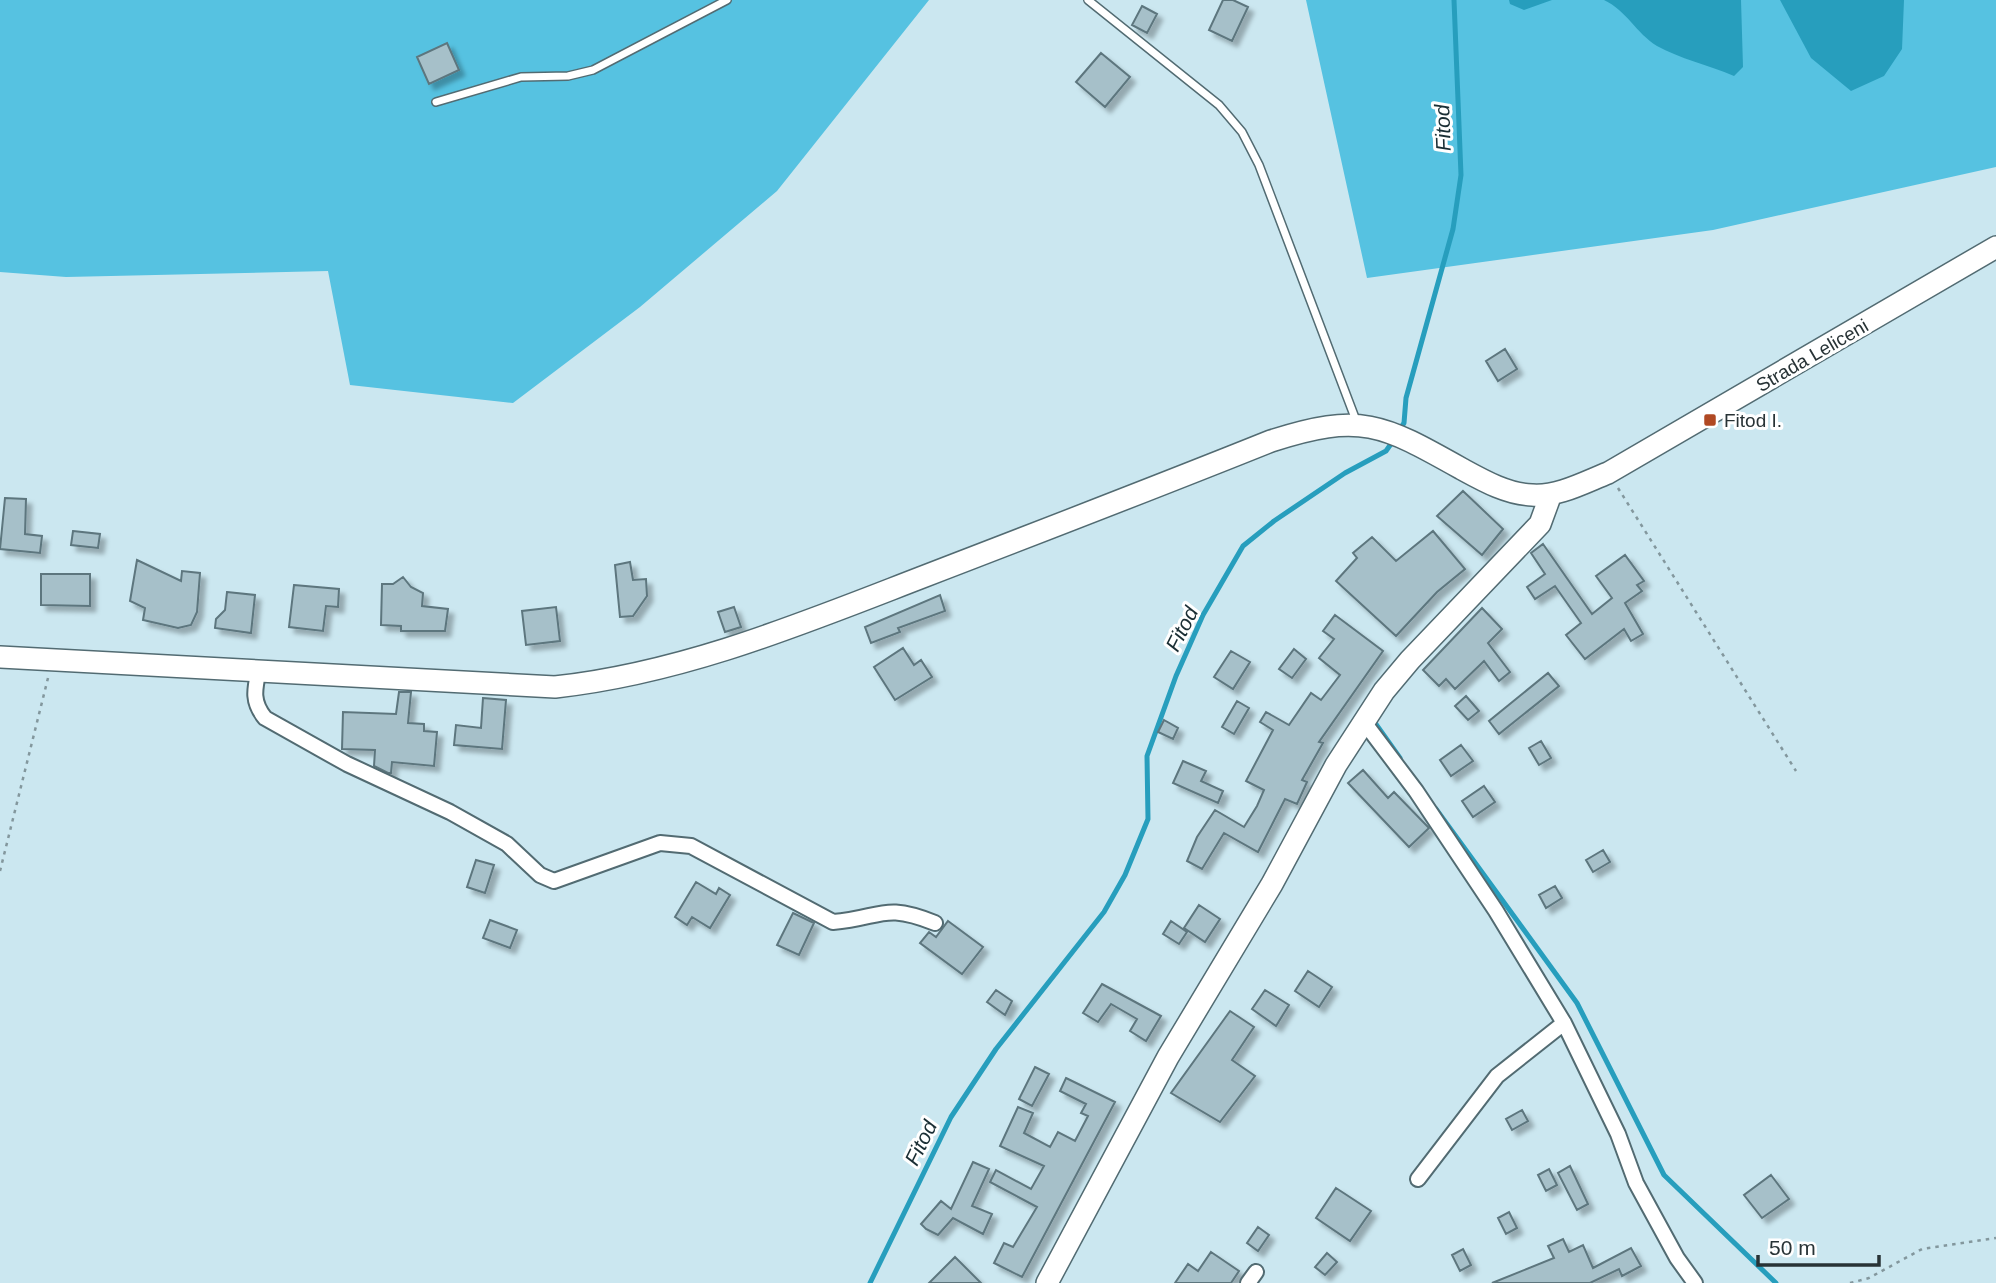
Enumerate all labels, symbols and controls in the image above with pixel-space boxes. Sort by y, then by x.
water label: Fitod [1430,103,1455,152]
street label: Strada Leliceni [1753,315,1872,396]
place label: Fitod I. [1724,410,1782,431]
marker: Fitod I. [1702,412,1718,428]
water label: Fitod [1161,602,1203,655]
water label: Fitod [900,1116,942,1169]
scale bar [1758,1224,1879,1268]
text: 50 m [1769,1236,1816,1259]

